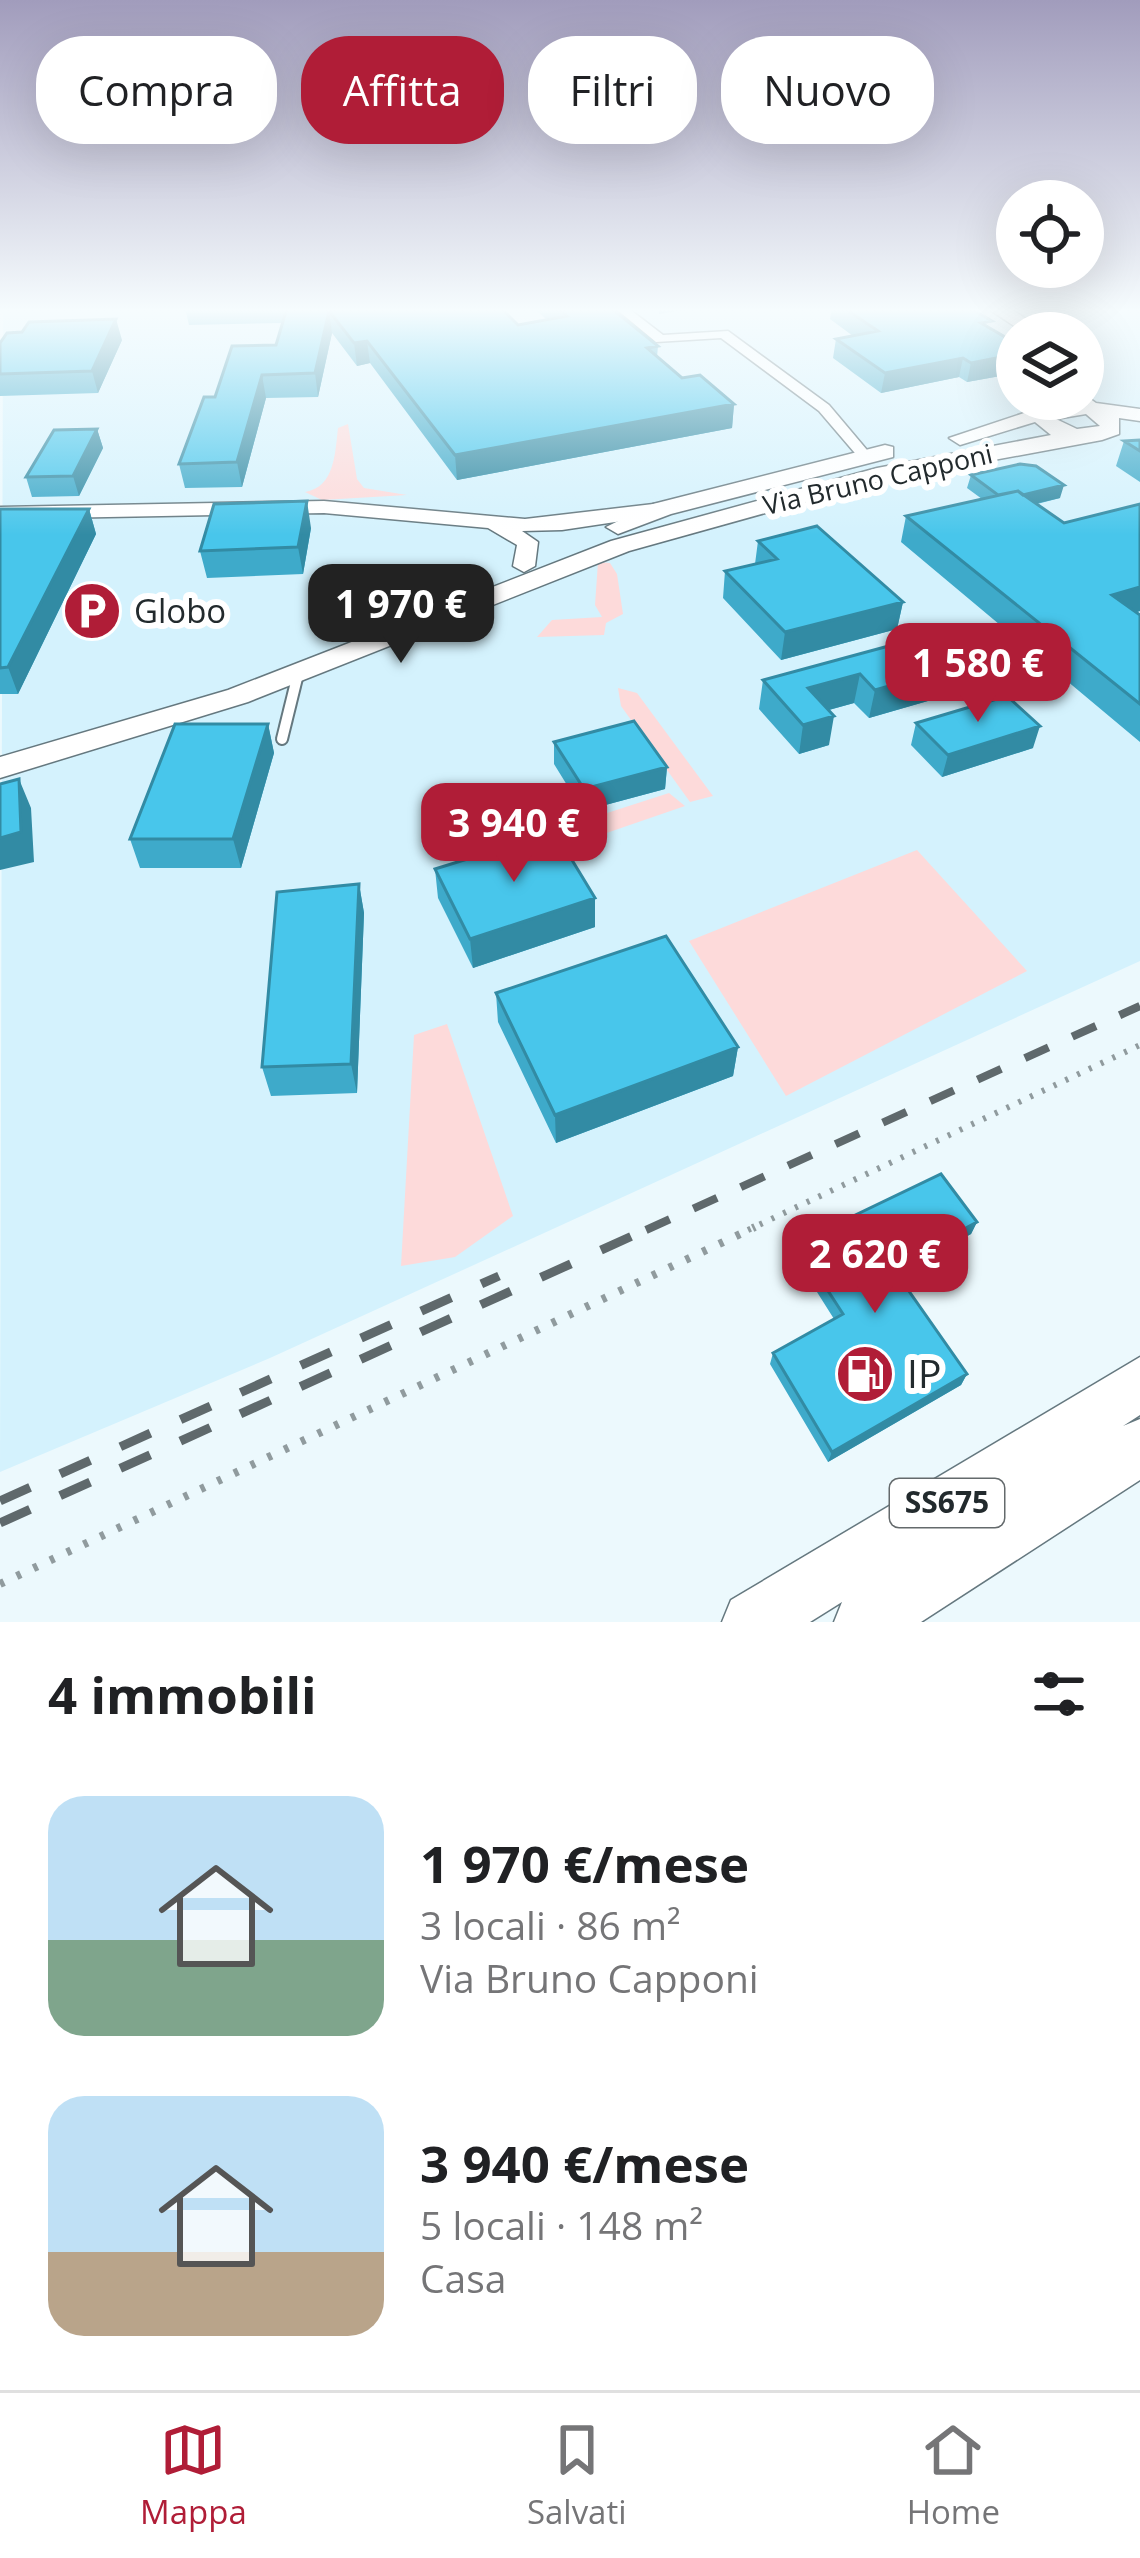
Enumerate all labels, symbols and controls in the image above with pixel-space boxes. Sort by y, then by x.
chip: Compra [36,36,277,144]
chip: Affitta [301,36,504,144]
chip: Filtri [528,36,697,144]
chip: Nuovo [721,36,934,144]
map controls [996,180,1104,420]
button: locate [996,180,1104,288]
button: layers [996,312,1104,420]
street label: Via Bruno Capponi [759,434,996,523]
pin: 1 970 € [290,564,512,666]
text: 1 970 € [335,576,467,629]
parking icon: Globo [61,580,123,642]
place label: Globo [134,588,226,633]
pin: 1 580 € [867,623,1089,725]
text: 1 580 € [912,635,1044,688]
pin: 3 940 € [403,783,625,885]
text: 3 940 € [448,795,580,848]
pin: 2 620 € [764,1214,986,1316]
text: 2 620 € [809,1226,941,1279]
fuel station icon: IP [834,1343,896,1405]
place label: IP [907,1346,941,1399]
road number: SS675 [890,1479,1004,1527]
text: 4 immobili [48,1659,317,1729]
icon: filters [1026,1661,1092,1727]
text: 1 970 €/mese [420,1828,749,1898]
icon: home [144,1844,288,1988]
text: 3 locali · 86 m² [420,1898,681,1951]
text: Via Bruno Capponi [420,1951,759,2004]
text: 3 940 €/mese [420,2128,749,2198]
icon: home [144,2144,288,2288]
text: 5 locali · 148 m² [420,2198,703,2251]
text: Casa [420,2251,507,2304]
tab: Mappa [140,2417,247,2534]
tab: Salvati [527,2417,627,2534]
tab: Home [907,2417,1000,2534]

